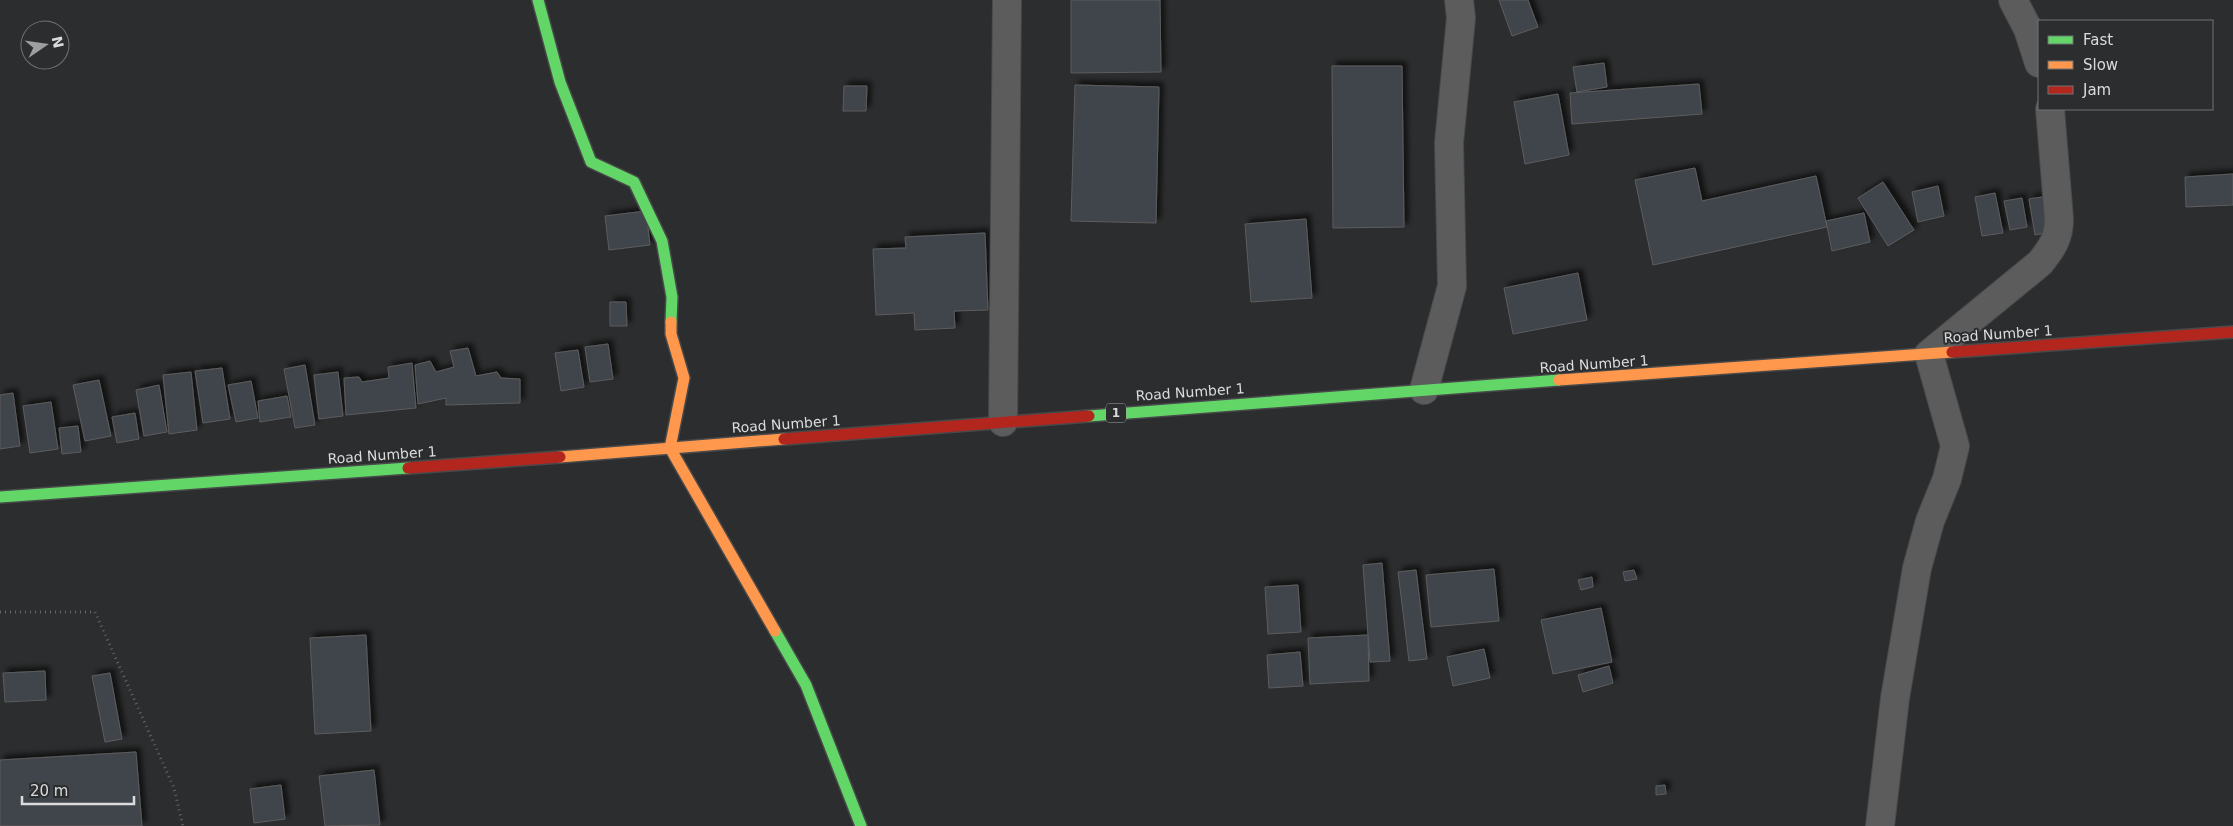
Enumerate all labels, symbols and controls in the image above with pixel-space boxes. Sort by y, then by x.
north arrow [20,20,70,70]
legend [2038,20,2213,110]
text: Fast [2083,31,2113,49]
text: N [49,35,67,50]
text: Slow [2083,56,2118,74]
text: Jam [2082,81,2111,99]
street label: Road Number 1 [1943,322,2053,346]
street label: Road Number 1 [1539,352,1649,376]
street label: Road Number 1 [1135,380,1245,404]
road number: 1 [1106,403,1126,422]
street label: Road Number 1 [731,412,841,436]
street label: Road Number 1 [327,443,437,467]
scale bar [22,774,135,806]
text: 20 m [30,782,68,800]

